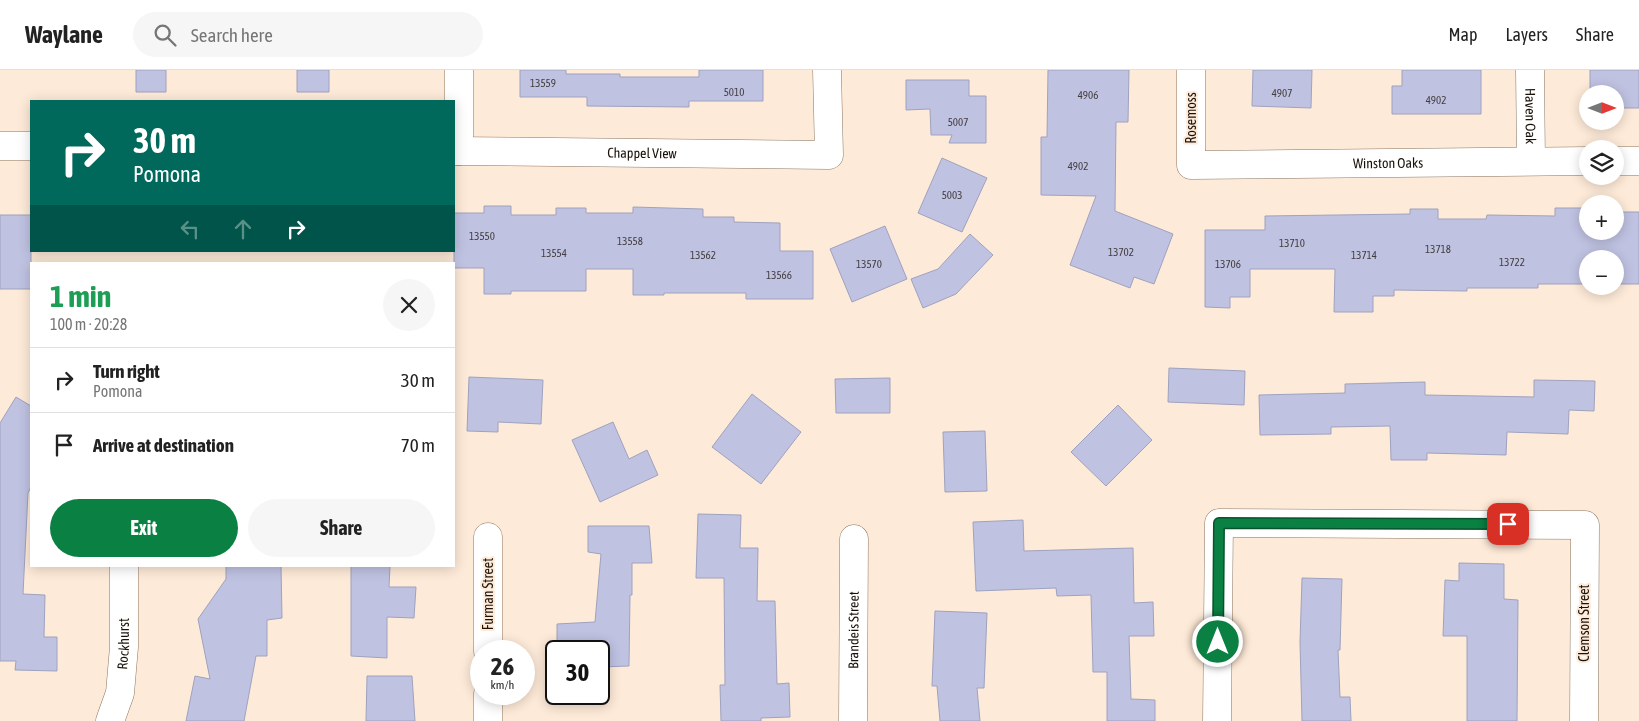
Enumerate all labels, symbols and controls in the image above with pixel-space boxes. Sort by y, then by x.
search box [133,12,483,57]
text: Waylane [25,21,103,48]
icon: search [151,21,179,49]
text: Search here [191,24,273,46]
text: Map [1448,24,1477,45]
text: Layers [1505,24,1548,45]
text: Share [1576,24,1614,45]
house number: 13559 [530,77,556,89]
north arrow [1579,85,1624,130]
map controls [1579,85,1624,295]
house number: 5010 [724,86,744,98]
house number: 4907 [1272,87,1292,99]
street label: Haven Oak [1522,88,1539,144]
house number: 4906 [1078,89,1098,101]
street label: Rosemoss [1183,92,1199,144]
house number: 4902 [1426,94,1446,106]
house number: 5007 [948,116,968,128]
icon: right [50,120,115,185]
text: 30 m [133,120,196,160]
button: layers [1579,140,1624,185]
street label: Chappel View [607,145,678,161]
street label: Winston Oaks [1353,155,1423,171]
house number: 4902 [1068,160,1088,172]
text: Pomona [133,161,201,187]
house number: 5003 [942,189,962,201]
button: + [1579,195,1624,240]
icon: left [176,215,204,243]
icon: ahead [229,215,257,243]
icon: right [282,215,310,243]
house number: 13550 [469,230,495,242]
house number: 13558 [617,235,643,247]
house number: 13710 [1279,237,1305,249]
house number: 13718 [1425,243,1451,255]
house number: 13702 [1108,246,1134,258]
house number: 13554 [541,247,567,259]
house number: 13562 [690,249,716,261]
house number: 13714 [1351,249,1377,261]
button: − [1579,250,1624,295]
house number: 13722 [1499,256,1525,268]
house number: 13570 [856,258,882,270]
house number: 13706 [1215,258,1241,270]
house number: 13566 [766,269,792,281]
text: 1 min [50,279,111,313]
button: close [383,279,435,331]
text: 100 m · 20:28 [50,315,127,333]
text: Turn right [93,360,160,382]
icon: right [50,366,78,394]
text: 30 m [401,369,435,391]
text: Pomona [93,382,142,400]
icon: arrive [50,431,78,459]
text: Arrive at destination [93,434,234,456]
text: 70 m [401,434,435,456]
button: Exit [50,499,238,557]
button: Share [248,499,435,557]
pin [1487,503,1529,545]
icon: arrive [1494,510,1522,538]
street label: Furman Street [480,558,496,630]
street label: Clemson Street [1576,584,1592,662]
street label: Brandeis Street [845,591,862,669]
position arrow [1191,615,1243,667]
street label: Rockhurst [114,618,132,670]
speed limit sign: 30 [545,640,610,705]
text: 26 [491,652,514,680]
text: km/h [491,678,514,692]

